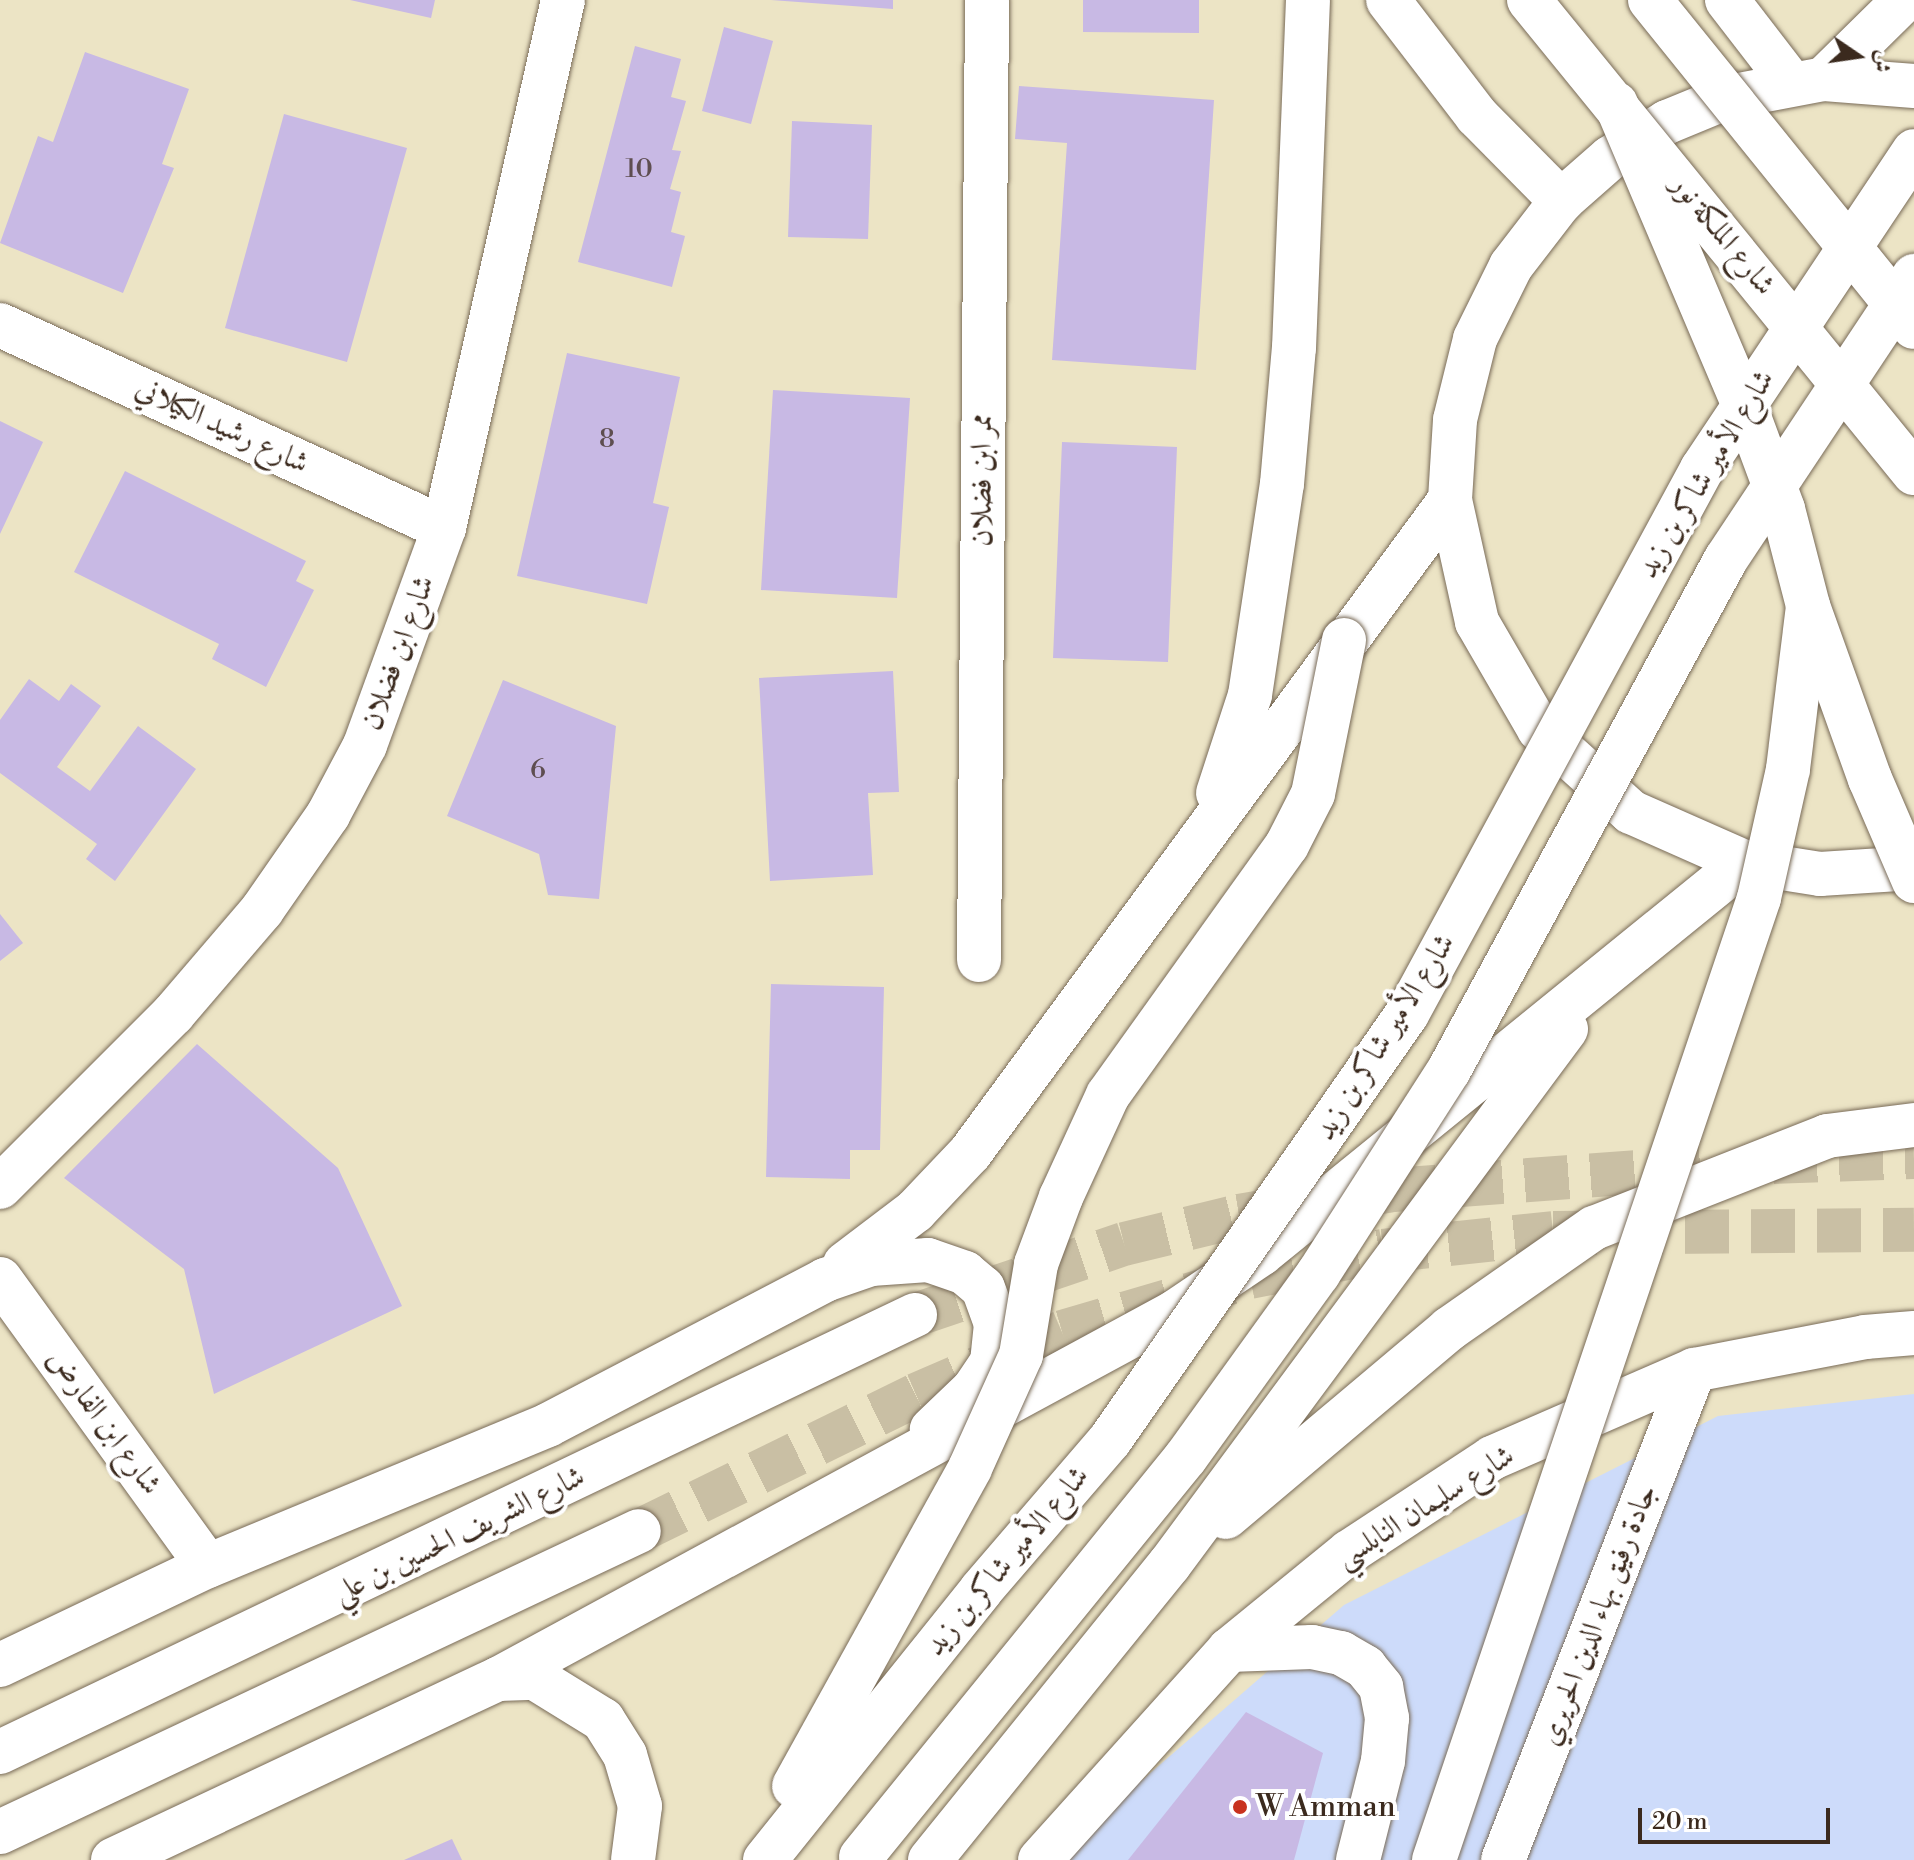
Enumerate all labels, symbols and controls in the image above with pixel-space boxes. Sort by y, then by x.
north arrow [1818,16,1898,96]
text: ش [1866,48,1897,75]
house number: 10 [625,154,653,186]
street label: شارع الملكة نور [1663,167,1783,303]
street label: شارع الأمير شاكر بن زيد [1630,363,1782,585]
street label: شارع رشيد الكيلاني [130,370,314,482]
street label: ممر ابن فضلان [964,413,1000,547]
house number: 8 [599,424,615,456]
street label: شارع ابن فضلان [353,571,443,735]
house number: 6 [530,755,546,787]
street label: شارع الأمير شاكر بن زيد [1307,927,1463,1147]
street label: شارع ابن الفارض [39,1342,169,1502]
street label: شارع سليمان النابلسي [1329,1438,1521,1576]
street label: شارع الشريف الحسين بن علي [327,1458,591,1612]
street label: شارع الأمير شاكر بن زيد [917,1459,1097,1663]
street label: جادة رفيق بهاء الدين الحريري [1532,1479,1664,1751]
place label: W Amman [1256,1789,1396,1825]
scale bar [1642,1792,1834,1842]
marker: W Amman [1231,1798,1249,1816]
text: 20 m [1652,1807,1708,1837]

